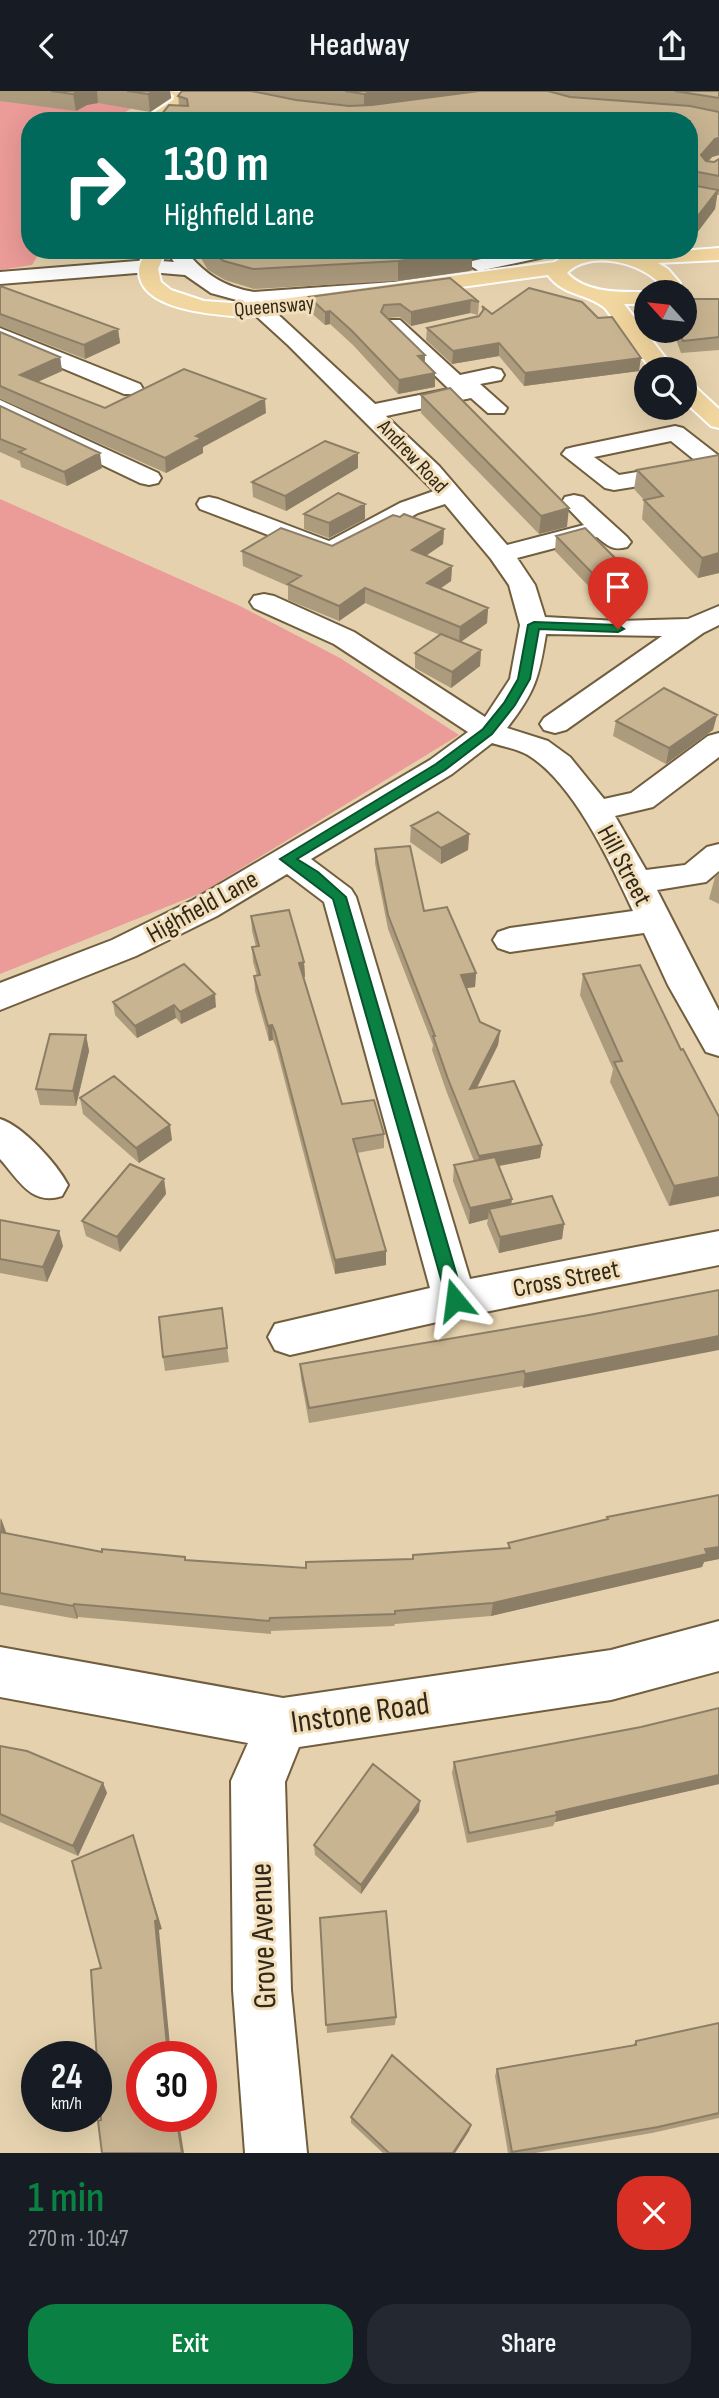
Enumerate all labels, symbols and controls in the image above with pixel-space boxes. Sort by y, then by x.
text: Headway [309,26,410,65]
icon: back [28,27,66,65]
icon: share [653,27,691,65]
text: 130 m [164,136,269,195]
icon: right [49,140,140,231]
text: Highfield Lane [164,196,315,235]
north arrow [634,280,696,343]
map controls [634,280,697,420]
street label: Queensway [233,291,315,322]
button: search [634,357,697,420]
street label: Andrew Road [372,414,453,498]
pin [588,557,648,629]
icon: arrive [599,568,637,606]
street label: Hill Street [590,820,658,911]
street label: Highfield Lane [142,864,264,951]
street label: Cross Street [510,1254,622,1305]
position arrow [418,1263,492,1337]
street label: Instone Road [288,1684,432,1742]
street label: Grove Avenue [241,1862,286,2010]
speed limit sign: 30 [126,2041,217,2132]
text: 24 [51,2056,82,2099]
text: km/h [51,2093,82,2114]
text: 1 min [28,2173,104,2224]
button: close [617,2176,691,2250]
text: 270 m · 10:47 [28,2225,128,2253]
button: Exit [28,2304,353,2384]
button: Share [367,2304,691,2384]

